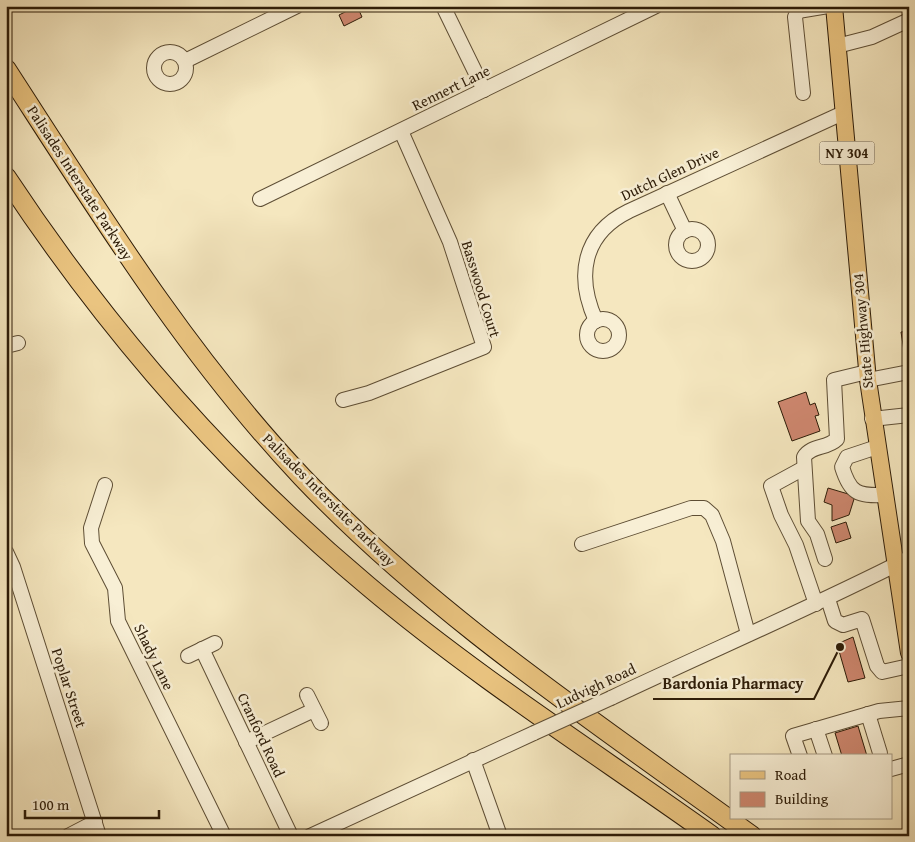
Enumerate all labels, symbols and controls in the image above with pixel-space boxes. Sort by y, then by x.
street label: Rennert Lane [408,60,493,115]
street label: Palisades Interstate Parkway [22,101,139,265]
street label: Dutch Glen Drive [617,142,722,205]
road number: NY 304 [820,142,874,164]
street label: Basswood Court [457,238,506,340]
street label: State Highway 304 [847,273,878,389]
street label: Palisades Interstate Parkway [258,428,401,571]
street label: Shady Lane [129,620,180,694]
street label: Poplar Street [47,645,92,731]
street label: Ludvigh Road [553,658,639,713]
callout: Bardonia Pharmacy [653,668,814,699]
text: Bardonia Pharmacy [663,671,804,695]
street label: Cranford Road [233,689,290,780]
legend [730,754,892,820]
text: Road [775,764,806,785]
scale bar [25,787,159,819]
text: Building [775,788,829,809]
text: 100 m [32,794,70,815]

